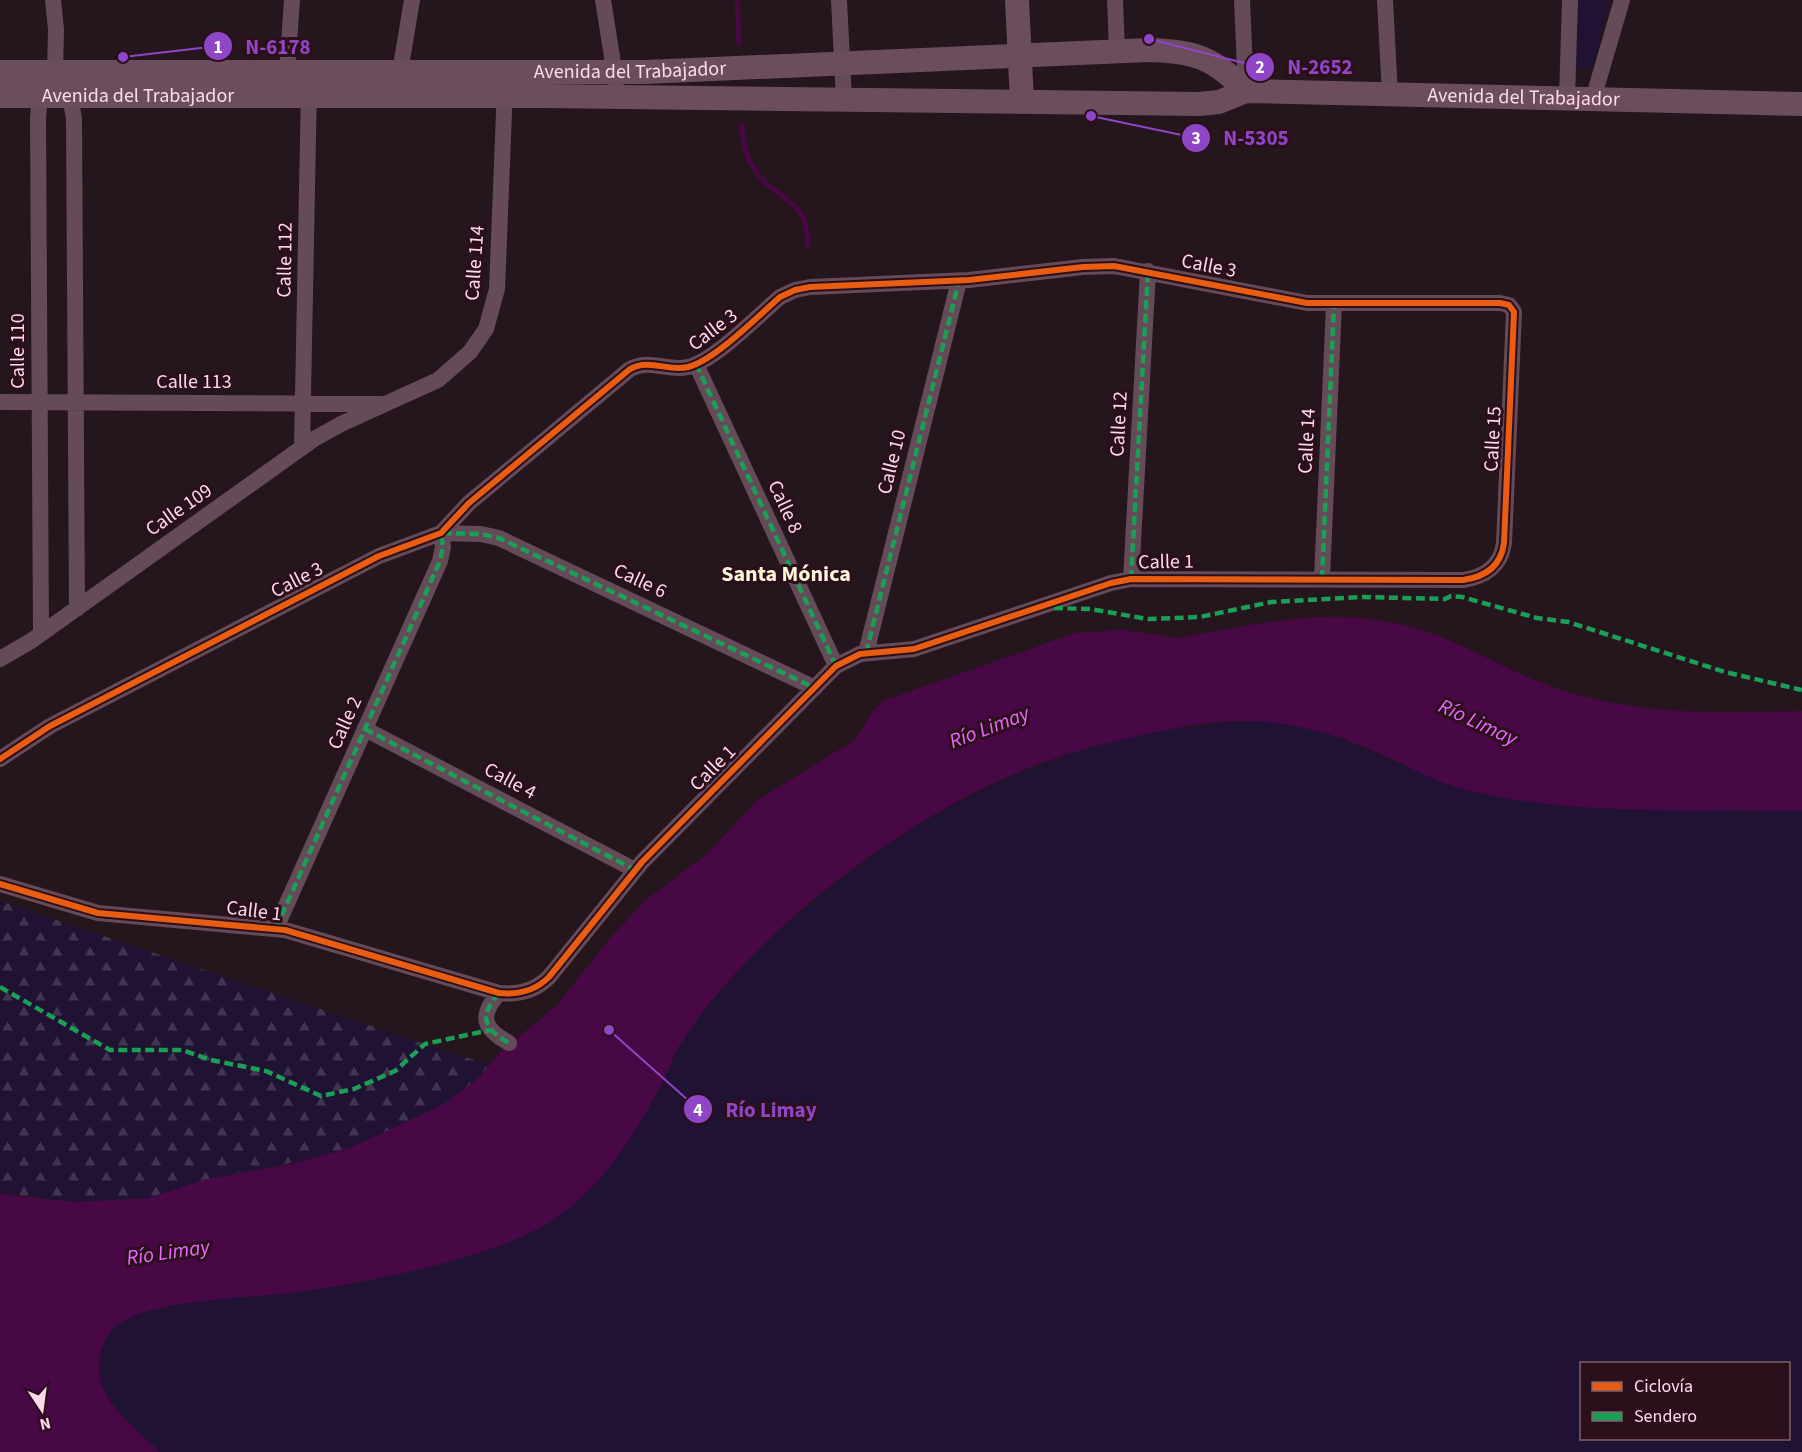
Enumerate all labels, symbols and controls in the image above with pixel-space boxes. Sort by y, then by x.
callout: N-6178 [203,27,323,66]
text: N-6178 [245,32,311,62]
text: 1 [213,35,223,60]
callout: N-2652 [1245,47,1364,86]
text: N-2652 [1287,52,1353,82]
street label: Avenida del Trabajador [534,54,727,86]
text: 2 [1255,55,1265,80]
street label: Avenida del Trabajador [1427,81,1620,114]
street label: Avenida del Trabajador [42,82,234,110]
callout: N-5305 [1181,119,1300,158]
text: N-5305 [1223,123,1289,153]
text: 3 [1191,126,1201,151]
street label: Calle 112 [270,222,300,298]
street label: Calle 114 [458,224,492,302]
street label: Calle 3 [1179,247,1239,285]
street label: Calle 3 [682,302,744,358]
street label: Calle 110 [4,313,32,389]
street label: Calle 113 [156,368,232,396]
street label: Calle 12 [1103,391,1135,457]
street label: Calle 15 [1477,406,1509,472]
street label: Calle 14 [1291,408,1323,474]
street label: Calle 10 [870,427,914,497]
street label: Calle 8 [761,476,809,538]
street label: Calle 109 [140,477,218,543]
street label: Calle 1 [1138,548,1194,576]
street label: Calle 3 [266,555,328,605]
street label: Calle 6 [609,557,671,605]
district label: Santa Mónica [721,558,851,590]
water label: Río Limay [1434,691,1524,754]
street label: Calle 2 [321,692,369,754]
water label: Río Limay [945,697,1035,756]
street label: Calle 1 [683,738,743,798]
street label: Calle 4 [479,756,541,806]
street label: Calle 1 [225,894,283,928]
callout: Río Limay [683,1090,828,1129]
text: Río Limay [725,1095,817,1125]
text: 4 [693,1098,703,1123]
water label: Río Limay [124,1231,213,1273]
legend [1580,1362,1790,1440]
text: Ciclovía [1634,1374,1693,1399]
north arrow [12,1380,72,1440]
text: Sendero [1634,1404,1697,1429]
text: N [37,1412,53,1436]

